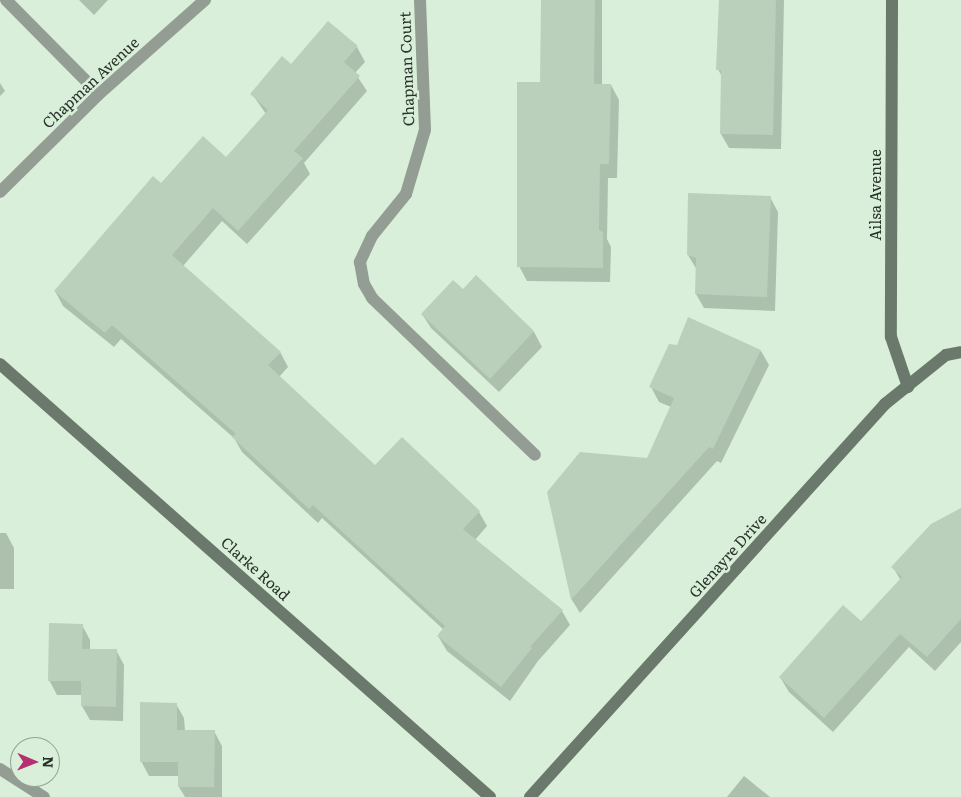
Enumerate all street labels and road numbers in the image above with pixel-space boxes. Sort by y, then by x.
street label: Chapman Court [395,11,417,127]
street label: Chapman Avenue [38,33,142,131]
street label: Ailsa Avenue [866,149,884,241]
street label: Glenayre Drive [685,509,769,601]
street label: Clarke Road [218,532,294,604]

